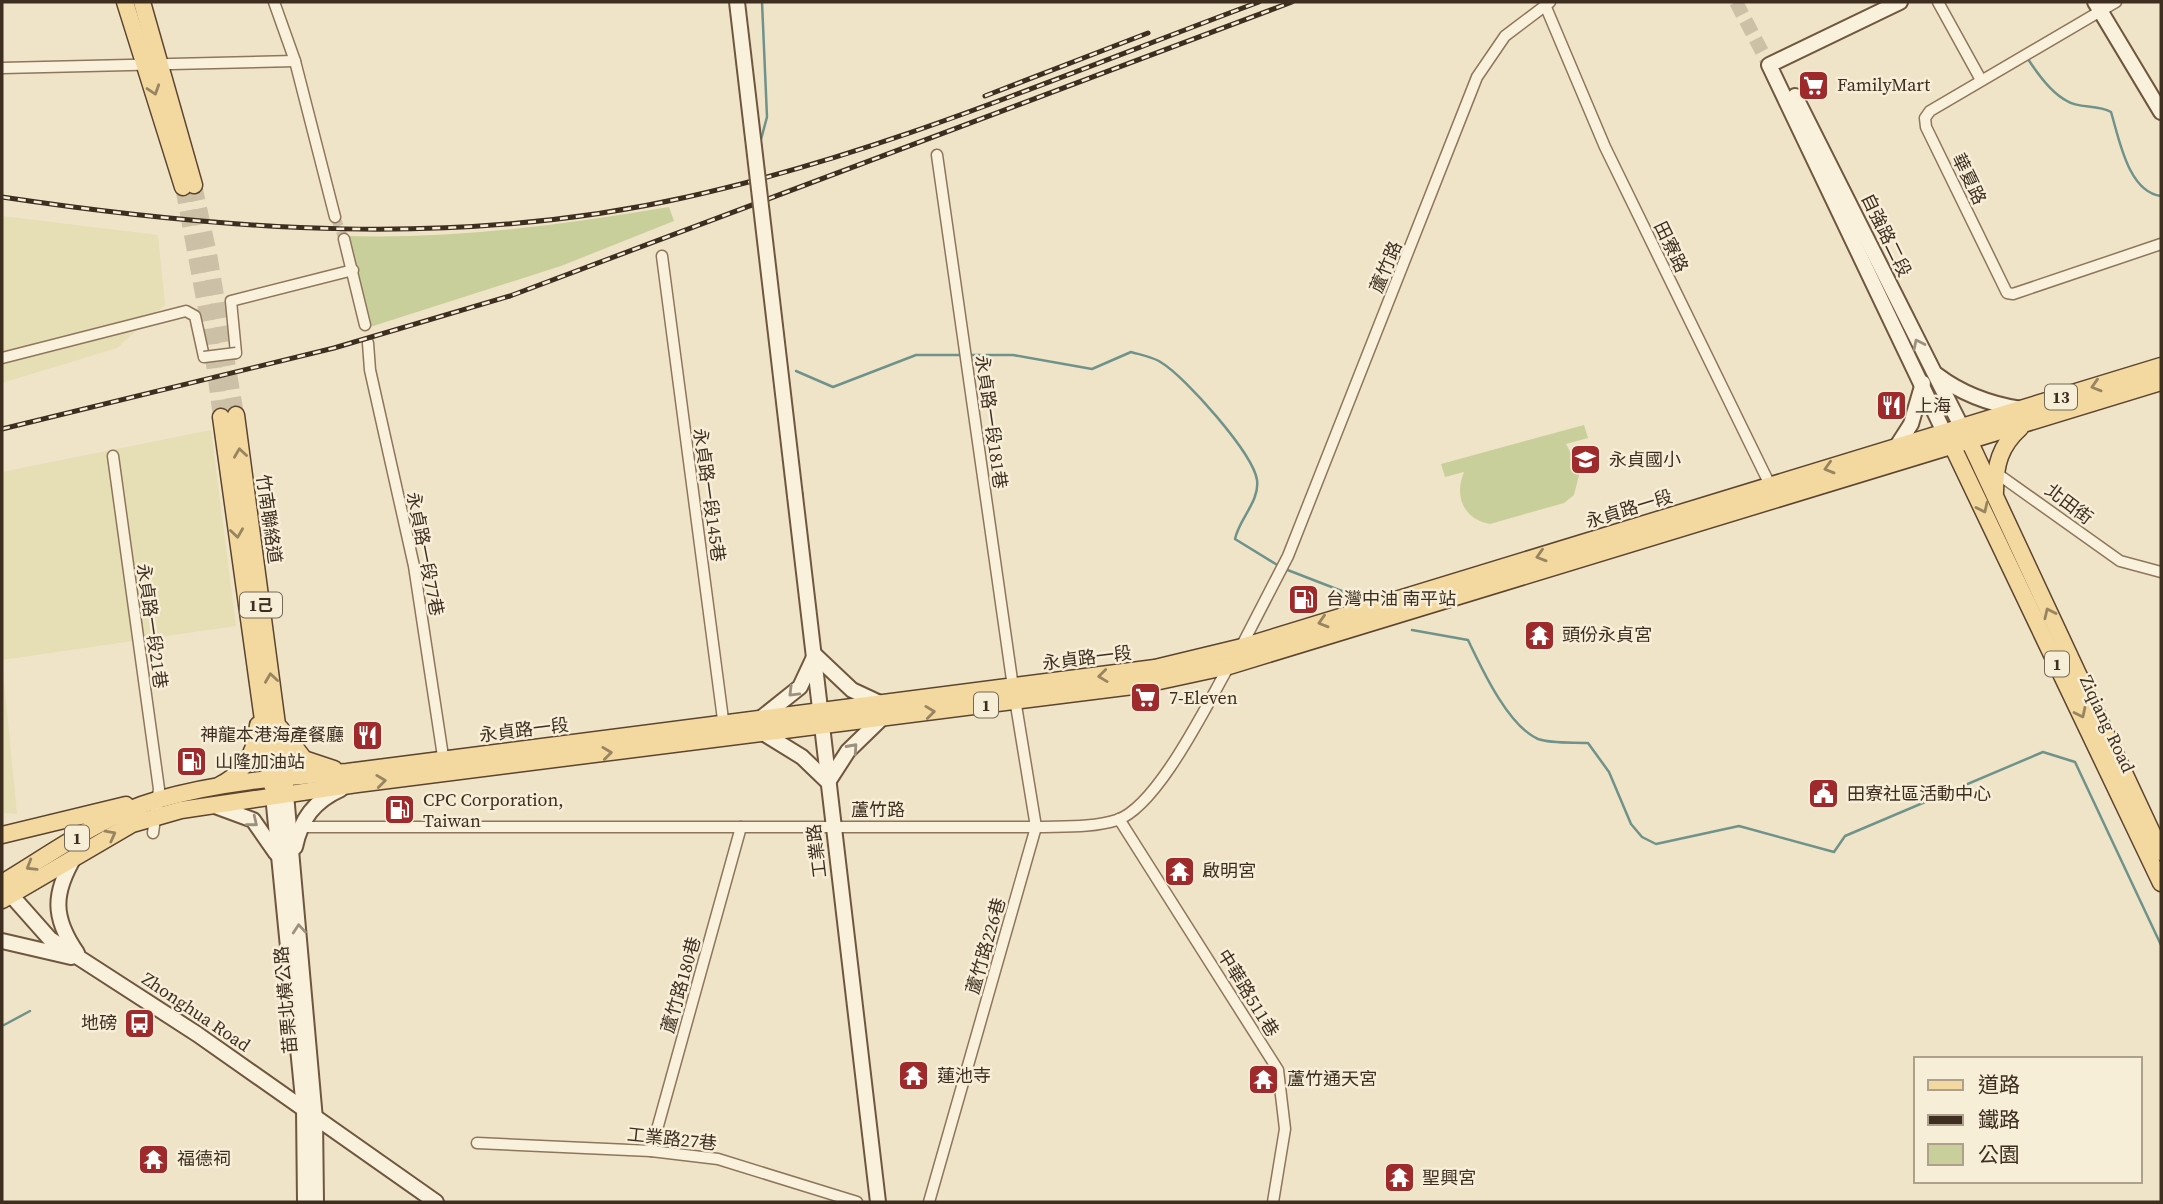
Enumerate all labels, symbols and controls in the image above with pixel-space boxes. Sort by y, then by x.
supermarket icon: FamilyMart [1797,68,1831,102]
place label: FamilyMart [1837,72,1930,97]
one-way arrow [146,83,160,95]
street label: 華夏路 [1946,149,1993,209]
street label: 自強路二段 [1855,189,1917,281]
street label: 田寮路 [1648,217,1695,277]
street label: 蘆竹路 [1363,237,1408,297]
one-way arrow [1913,339,1927,351]
street label: 永貞路一段181巷 [970,353,1013,491]
one-way arrow [2090,378,2102,393]
road number: 13 [2045,384,2077,410]
restaurant icon: 上海 [1875,389,1909,423]
place label: 上海 [1915,393,1951,418]
street label: 永貞路一段145巷 [688,426,731,564]
school or university icon: 永貞國小 [1569,443,1603,477]
one-way arrow [233,447,248,458]
place label: 永貞國小 [1609,447,1681,472]
one-way arrow [1823,460,1835,475]
street label: 竹南聯絡道 [251,473,288,565]
street label: 北田街 [2040,477,2098,530]
street label: 永貞路一段 [1582,483,1676,534]
street label: 永貞路一段77巷 [401,490,450,618]
one-way arrow [1975,501,1989,513]
one-way arrow [230,527,245,539]
one-way arrow [1535,547,1547,562]
street label: 永貞路一段21巷 [131,562,174,690]
fuel station icon: 台灣中油 南平站 [1286,582,1320,616]
place label: 台灣中油 南平站 [1326,586,1456,611]
road number: 1己 [240,592,282,618]
one-way arrow [2043,608,2057,620]
one-way arrow [1318,613,1330,628]
temple icon: 頭份永貞宮 [1522,618,1556,652]
place label: 頭份永貞宮 [1562,622,1652,647]
street label: 永貞路一段 [1041,640,1133,675]
road number: 1 [2045,652,2069,677]
one-way arrow [1097,668,1109,683]
street label: Ziqiang Road [2074,671,2141,777]
one-way arrow [263,672,278,684]
supermarket icon: 7-Eleven [1129,681,1163,715]
one-way arrow [788,684,801,697]
place label: 7-Eleven [1169,685,1238,710]
road number: 1 [974,692,998,718]
one-way arrow [924,705,935,720]
one-way arrow [2072,706,2086,718]
street label: 永貞路一段 [478,712,570,747]
restaurant icon: 神龍本港海產餐廳 [350,718,384,752]
place label: 神龍本港海產餐廳 [200,722,344,747]
one-way arrow [845,743,857,756]
fuel station icon: 山隆加油站 [175,745,209,779]
one-way arrow [601,746,613,761]
place label: 山隆加油站 [215,749,305,774]
one-way arrow [375,773,387,788]
public building icon: 田寮社區活動中心 [1807,777,1841,811]
place label: 田寮社區活動中心 [1847,781,1991,806]
place label: CPC Corporation, Taiwan [423,787,564,833]
fuel station icon: CPC Corporation, Taiwan [383,793,417,827]
street label: 蘆竹路 [851,797,905,822]
one-way arrow [245,814,257,827]
street label: 工業路 [801,823,832,879]
road number: 1 [65,825,89,850]
one-way arrow [104,829,117,843]
temple icon: 啟明宮 [1162,854,1196,888]
one-way arrow [25,858,38,871]
place label: 啟明宮 [1202,858,1256,883]
street label: 蘆竹路226巷 [960,895,1011,997]
one-way arrow [292,923,307,934]
street label: 蘆竹路180巷 [655,934,706,1036]
street label: 中華路511巷 [1212,944,1285,1041]
street label: 苗栗北橫公路 [268,945,303,1055]
street label: Zhonghua Road [137,966,256,1057]
bus stop icon: 地磅 [123,1006,157,1040]
place label: 地磅 [81,1010,117,1035]
legend [1914,1057,2142,1183]
temple icon: 蓮池寺 [897,1059,931,1093]
temple icon: 蘆竹通天宮 [1247,1062,1281,1096]
place label: 蓮池寺 [937,1063,991,1088]
place label: 蘆竹通天宮 [1287,1066,1377,1091]
text: 道路 [1978,1070,2020,1099]
text: 鐵路 [1978,1105,2020,1134]
street label: 工業路27巷 [626,1121,718,1156]
text: 公園 [1978,1140,2020,1169]
temple icon: 福德祠 [137,1142,171,1176]
place label: 福德祠 [177,1146,231,1171]
temple icon: 聖興宮 [1382,1161,1416,1195]
place label: 聖興宮 [1422,1165,1476,1190]

